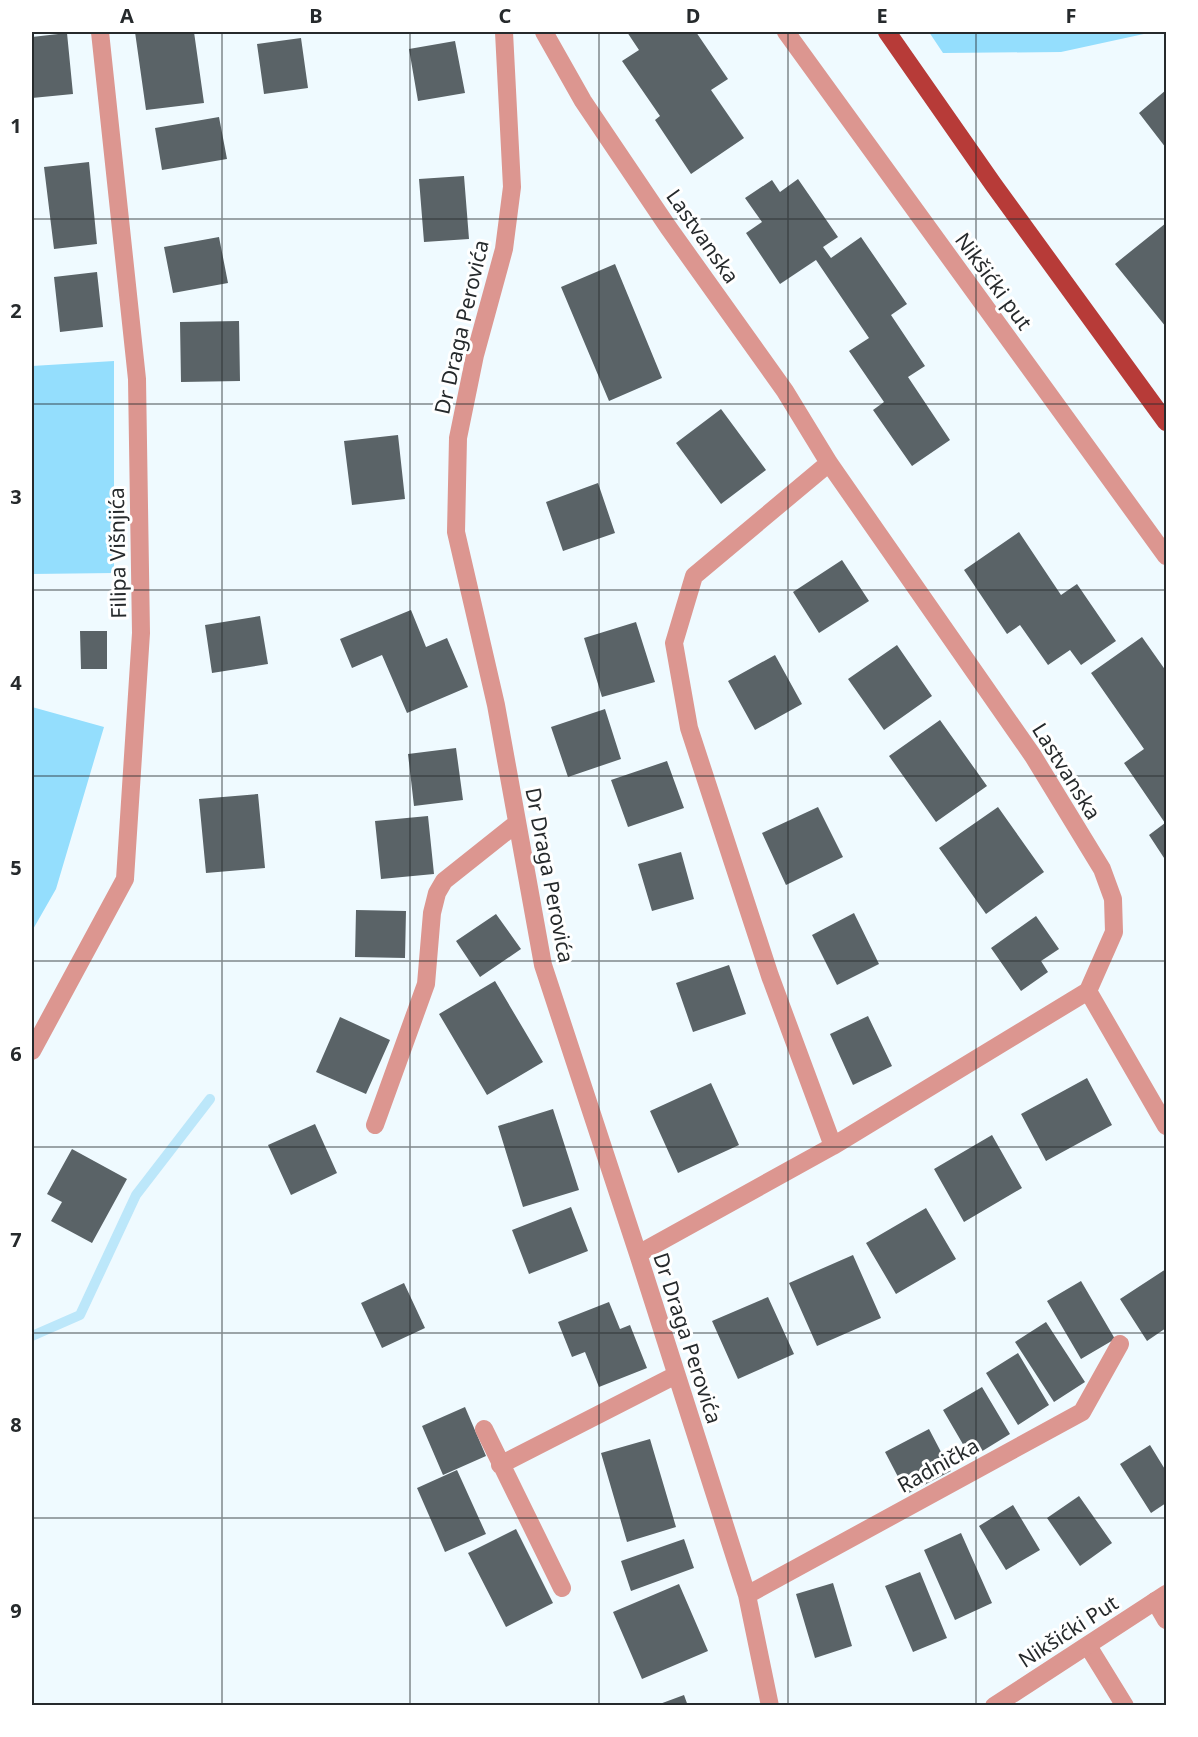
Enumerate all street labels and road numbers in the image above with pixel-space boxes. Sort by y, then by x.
street label: Lastvanska [660,183,746,289]
street label: Nikšićki put [949,227,1039,336]
street label: Dr Draga Perovića [427,237,495,417]
street label: Filipa Višnjića [102,487,132,619]
street label: Lastvanska [1026,717,1108,825]
street label: Dr Draga Perovića [519,785,581,965]
street label: Dr Draga Perovića [647,1249,729,1427]
street label: Radnička [892,1431,984,1499]
street label: Nikšićki Put [1013,1588,1124,1674]

